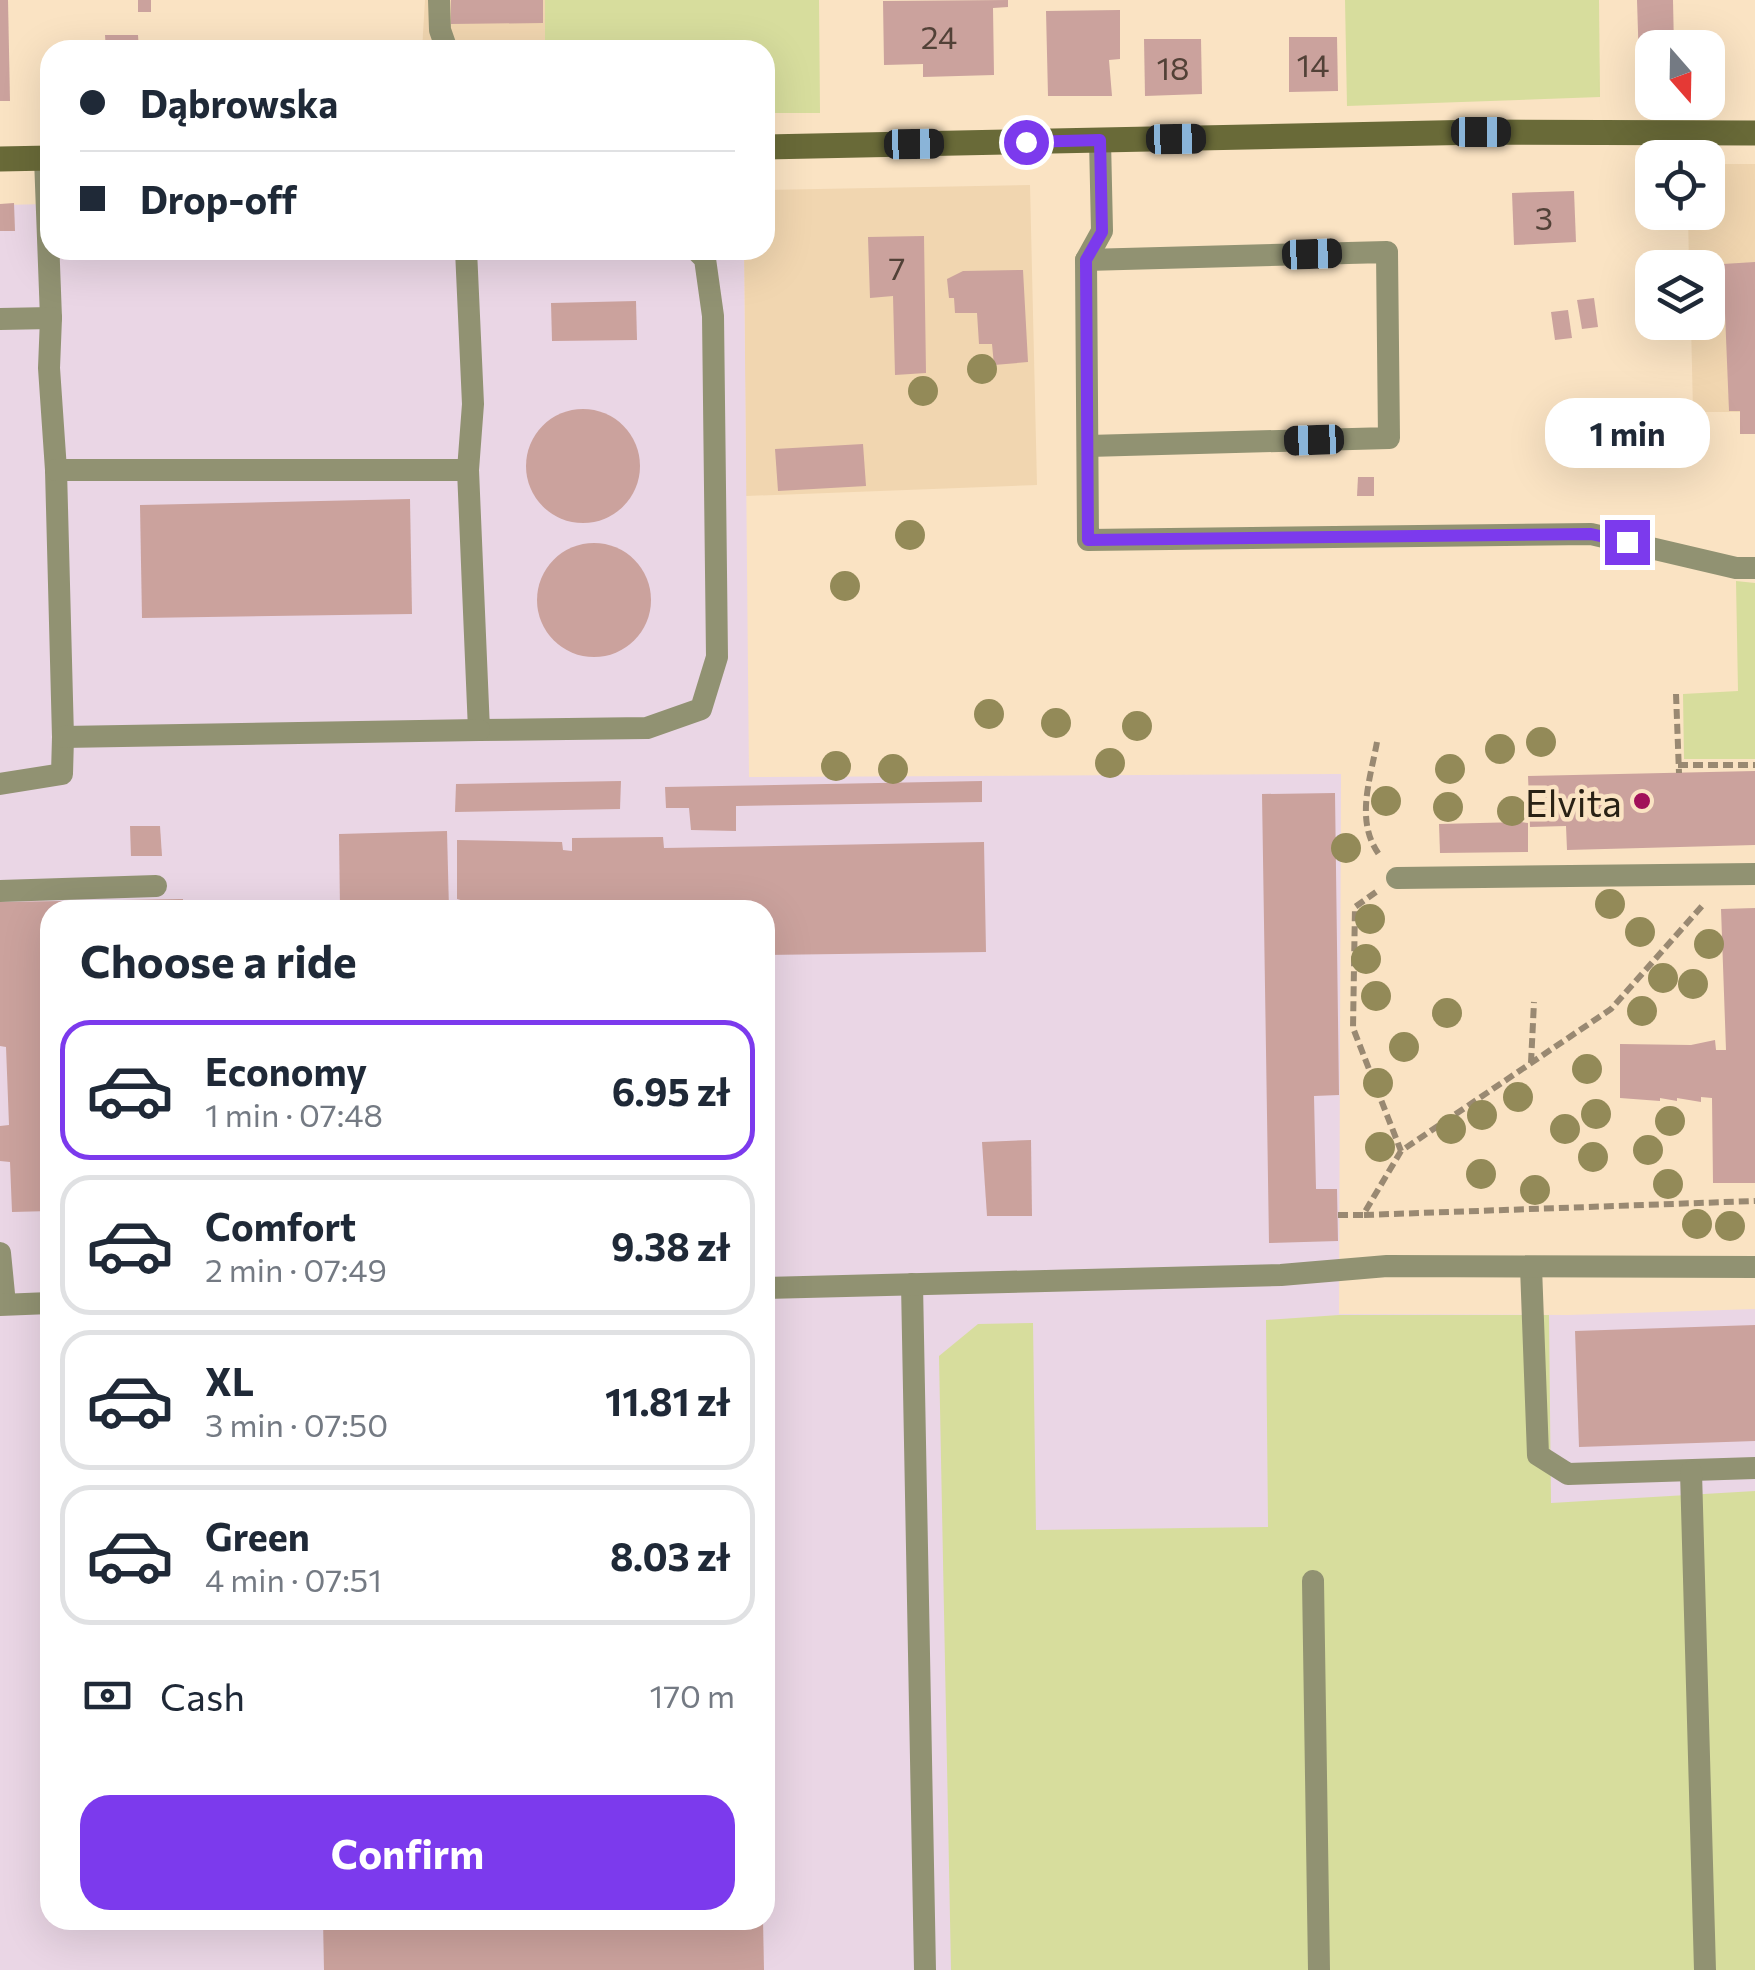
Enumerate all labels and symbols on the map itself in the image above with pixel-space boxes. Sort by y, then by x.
house number: 24 [921,16,957,56]
north arrow [1635,30,1725,120]
house number: 14 [1297,44,1329,84]
house number: 18 [1156,47,1190,87]
car [1451,117,1511,147]
route start [1004,120,1049,165]
car [1146,123,1206,155]
car [884,128,944,160]
house number: 3 [1535,197,1553,237]
car [1281,238,1343,270]
house number: 7 [889,247,905,287]
callout: 1 min [1544,397,1710,467]
car [1283,424,1345,456]
route end [1605,520,1650,565]
place label: Elvita [1525,778,1622,825]
marker: Elvita [1631,790,1653,812]

